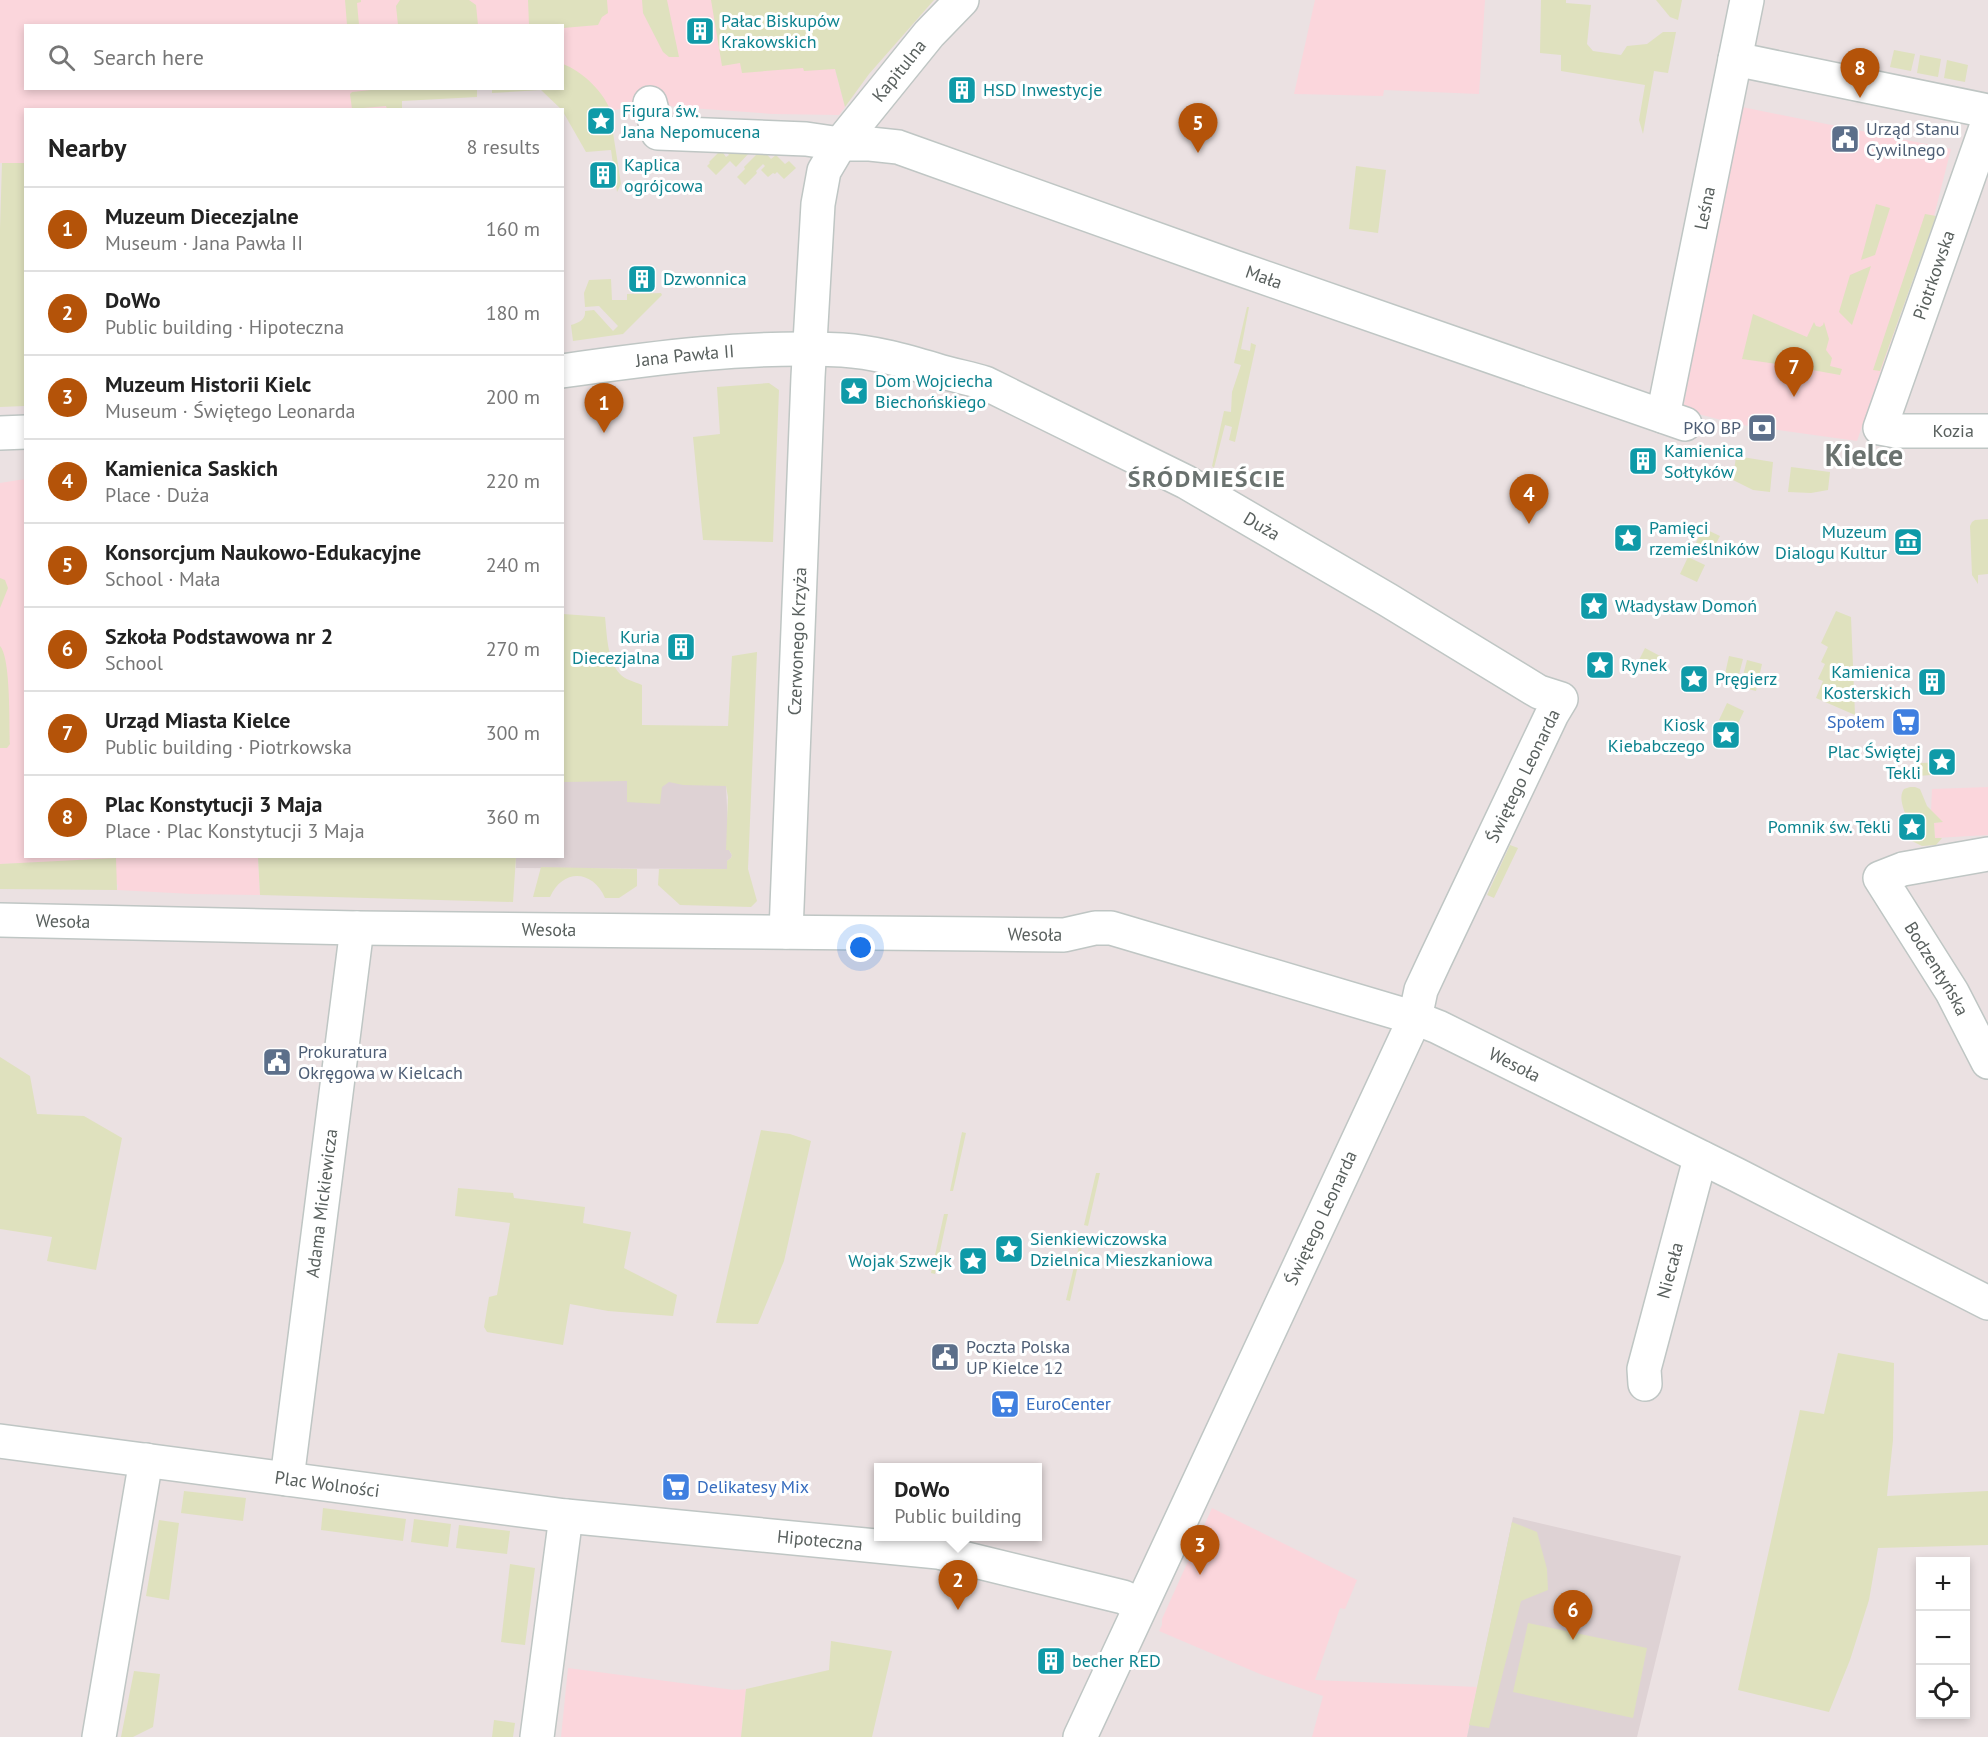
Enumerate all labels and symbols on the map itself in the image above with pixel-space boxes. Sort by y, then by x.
place label: Pałac Biskupów Krakowskich [721,9,840,53]
building icon: Pałac Biskupów Krakowskich [684,15,716,47]
street label: Kapitulna [867,34,931,106]
pin: 8 [1840,48,1880,98]
building icon: HSD Inwestycje [946,74,978,106]
place label: HSD Inwestycje [983,78,1102,101]
place label: Figura św. Jana Nepomucena [621,99,760,143]
pin: 5 [1178,104,1218,153]
place icon: Figura św. Jana Nepomucena [585,105,617,137]
place label: Urząd Stanu Cywilnego [1866,117,1959,161]
public building icon: Urząd Stanu Cywilnego [1829,123,1861,155]
place label: Kaplica ogrójcowa [624,153,703,197]
building icon: Kaplica ogrójcowa [587,159,619,191]
street label: Leśna [1689,184,1720,232]
street label: Piotrkowska [1908,227,1960,323]
street label: Mała [1242,260,1285,294]
building icon: Dzwonnica [626,263,658,295]
place label: Dzwonnica [663,267,747,290]
street label: Jana Pawła II [633,339,735,372]
pin: 7 [1774,348,1814,397]
place label: Dom Wojciecha Biechońskiego [875,369,993,413]
place icon: Dom Wojciecha Biechońskiego [838,375,870,407]
pin: 1 [584,384,624,433]
bank icon: PKO BP [1746,412,1778,444]
place label: PKO BP [1683,416,1741,439]
street label: Kozia [1933,419,1974,442]
district label: Kielce [1825,435,1903,474]
place label: Kamienica Sołtyków [1664,439,1744,483]
building icon: Kamienica Sołtyków [1627,445,1659,477]
district label: ŚRÓDMIEŚCIE [1128,463,1286,494]
pin: 4 [1510,474,1549,524]
street label: Duża [1240,506,1284,545]
place label: Pamięci rzemieślników [1649,516,1760,560]
place label: Muzeum Dialogu Kultur [1775,520,1887,564]
place icon: Pamięci rzemieślników [1612,522,1644,554]
museum icon: Muzeum Dialogu Kultur [1892,526,1924,558]
street label: Czerwonego Krzyża [783,567,811,716]
place icon: Władysław Domoń [1578,590,1610,622]
place label: Władysław Domoń [1615,594,1757,617]
place label: Kuria Diecezjalna [572,625,660,669]
building icon: Kuria Diecezjalna [665,631,697,663]
place icon: Rynek [1584,649,1616,681]
place label: Rynek [1621,653,1667,676]
place label: Kamienica Kosterskich [1824,660,1911,704]
place icon: Pręgierz [1678,663,1710,695]
building icon: Kamienica Kosterskich [1916,666,1948,698]
place label: Pręgierz [1715,667,1777,690]
street label: Świętego Leonarda [1480,705,1565,846]
supermarket icon: Społem [1890,706,1922,738]
place label: Społem [1827,710,1885,733]
place label: Kiosk Kiebabczego [1608,713,1705,757]
place icon: Kiosk Kiebabczego [1710,719,1742,751]
place label: Plac Świętej Tekli [1828,740,1921,784]
place icon: Plac Świętej Tekli [1926,746,1958,778]
place icon: Pomnik św. Tekli [1896,811,1928,843]
place label: Pomnik św. Tekli [1768,815,1891,838]
street label: Wesoła [35,909,91,933]
street label: Bodzentyńska [1899,917,1974,1019]
street label: Wesoła [521,918,576,941]
street label: Wesoła [1007,922,1062,946]
your location [846,933,875,962]
place label: Prokuratura Okręgowa w Kielcach [298,1040,463,1084]
street label: Wesoła [1485,1042,1544,1087]
public building icon: Prokuratura Okręgowa w Kielcach [261,1046,293,1078]
street label: Adama Mickiewicza [301,1127,342,1279]
street label: Świętego Leonarda [1279,1147,1362,1289]
place label: Sienkiewiczowska Dzielnica Mieszkaniowa [1030,1227,1213,1271]
place icon: Sienkiewiczowska Dzielnica Mieszkaniowa [993,1233,1025,1265]
street label: Niecała [1651,1240,1688,1301]
place icon: Wojak Szwejk [957,1245,989,1277]
place label: Wojak Szwejk [848,1249,952,1272]
place label: Poczta Polska UP Kielce 12 [966,1335,1070,1379]
public building icon: Poczta Polska UP Kielce 12 [929,1341,961,1373]
supermarket icon: EuroCenter [989,1388,1021,1420]
place label: EuroCenter [1026,1392,1111,1415]
street label: Plac Wolności [273,1466,381,1502]
supermarket icon: Delikatesy Mix [660,1471,692,1503]
place label: Delikatesy Mix [697,1475,809,1498]
street label: Hipoteczna [776,1524,864,1556]
pin: 3 [1180,1526,1220,1575]
pin: 2 [938,1560,978,1610]
pin: 6 [1554,1590,1592,1640]
building icon: becher RED [1035,1645,1067,1677]
place label: becher RED [1072,1649,1161,1672]

